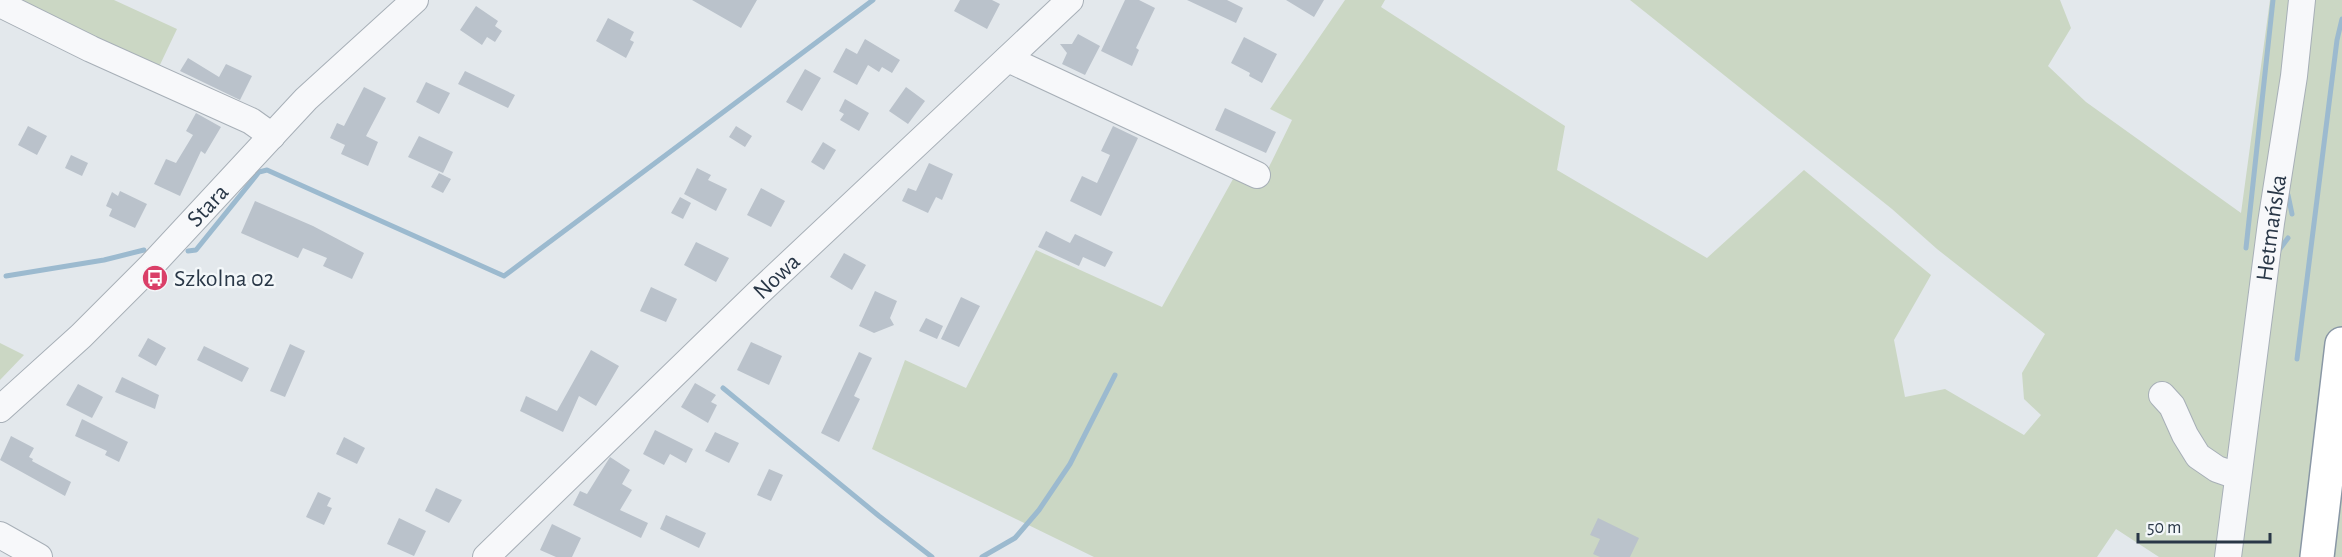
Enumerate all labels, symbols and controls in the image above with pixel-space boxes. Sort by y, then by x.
street label: Hetmańska [2253,173,2291,283]
street label: Stara [183,180,233,232]
street label: Nowa [749,249,805,304]
bus stop icon: Szkolna 02 [140,263,170,293]
place label: Szkolna 02 [174,267,275,291]
scale bar [2138,506,2270,544]
text: 50 m [2147,519,2181,537]

